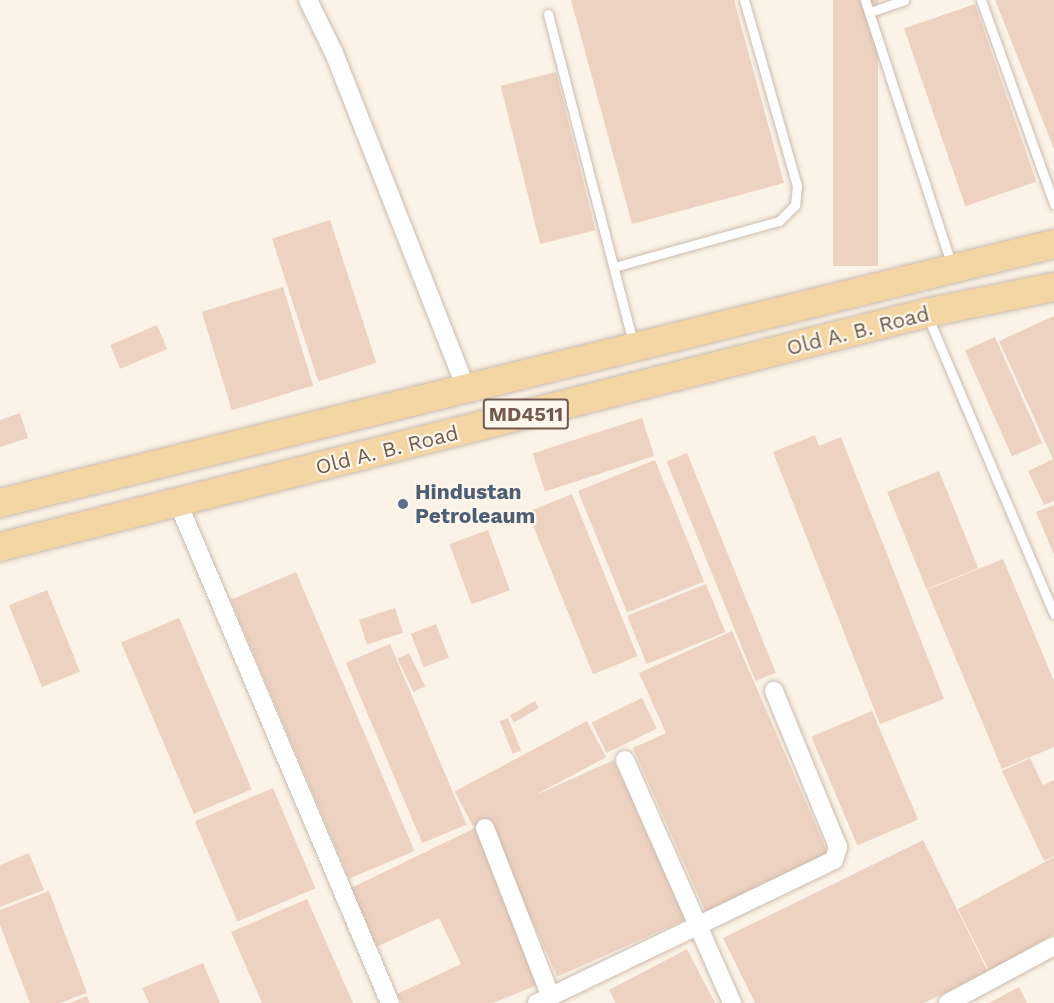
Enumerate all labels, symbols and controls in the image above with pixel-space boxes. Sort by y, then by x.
street label: Old A. B. Road [784,301,932,361]
road number: MD4511 [482,397,570,431]
street label: Old A. B. Road [313,420,461,480]
place label: Hindustan Petroleaum [415,479,535,529]
marker: Hindustan Petroleaum [396,497,410,511]

